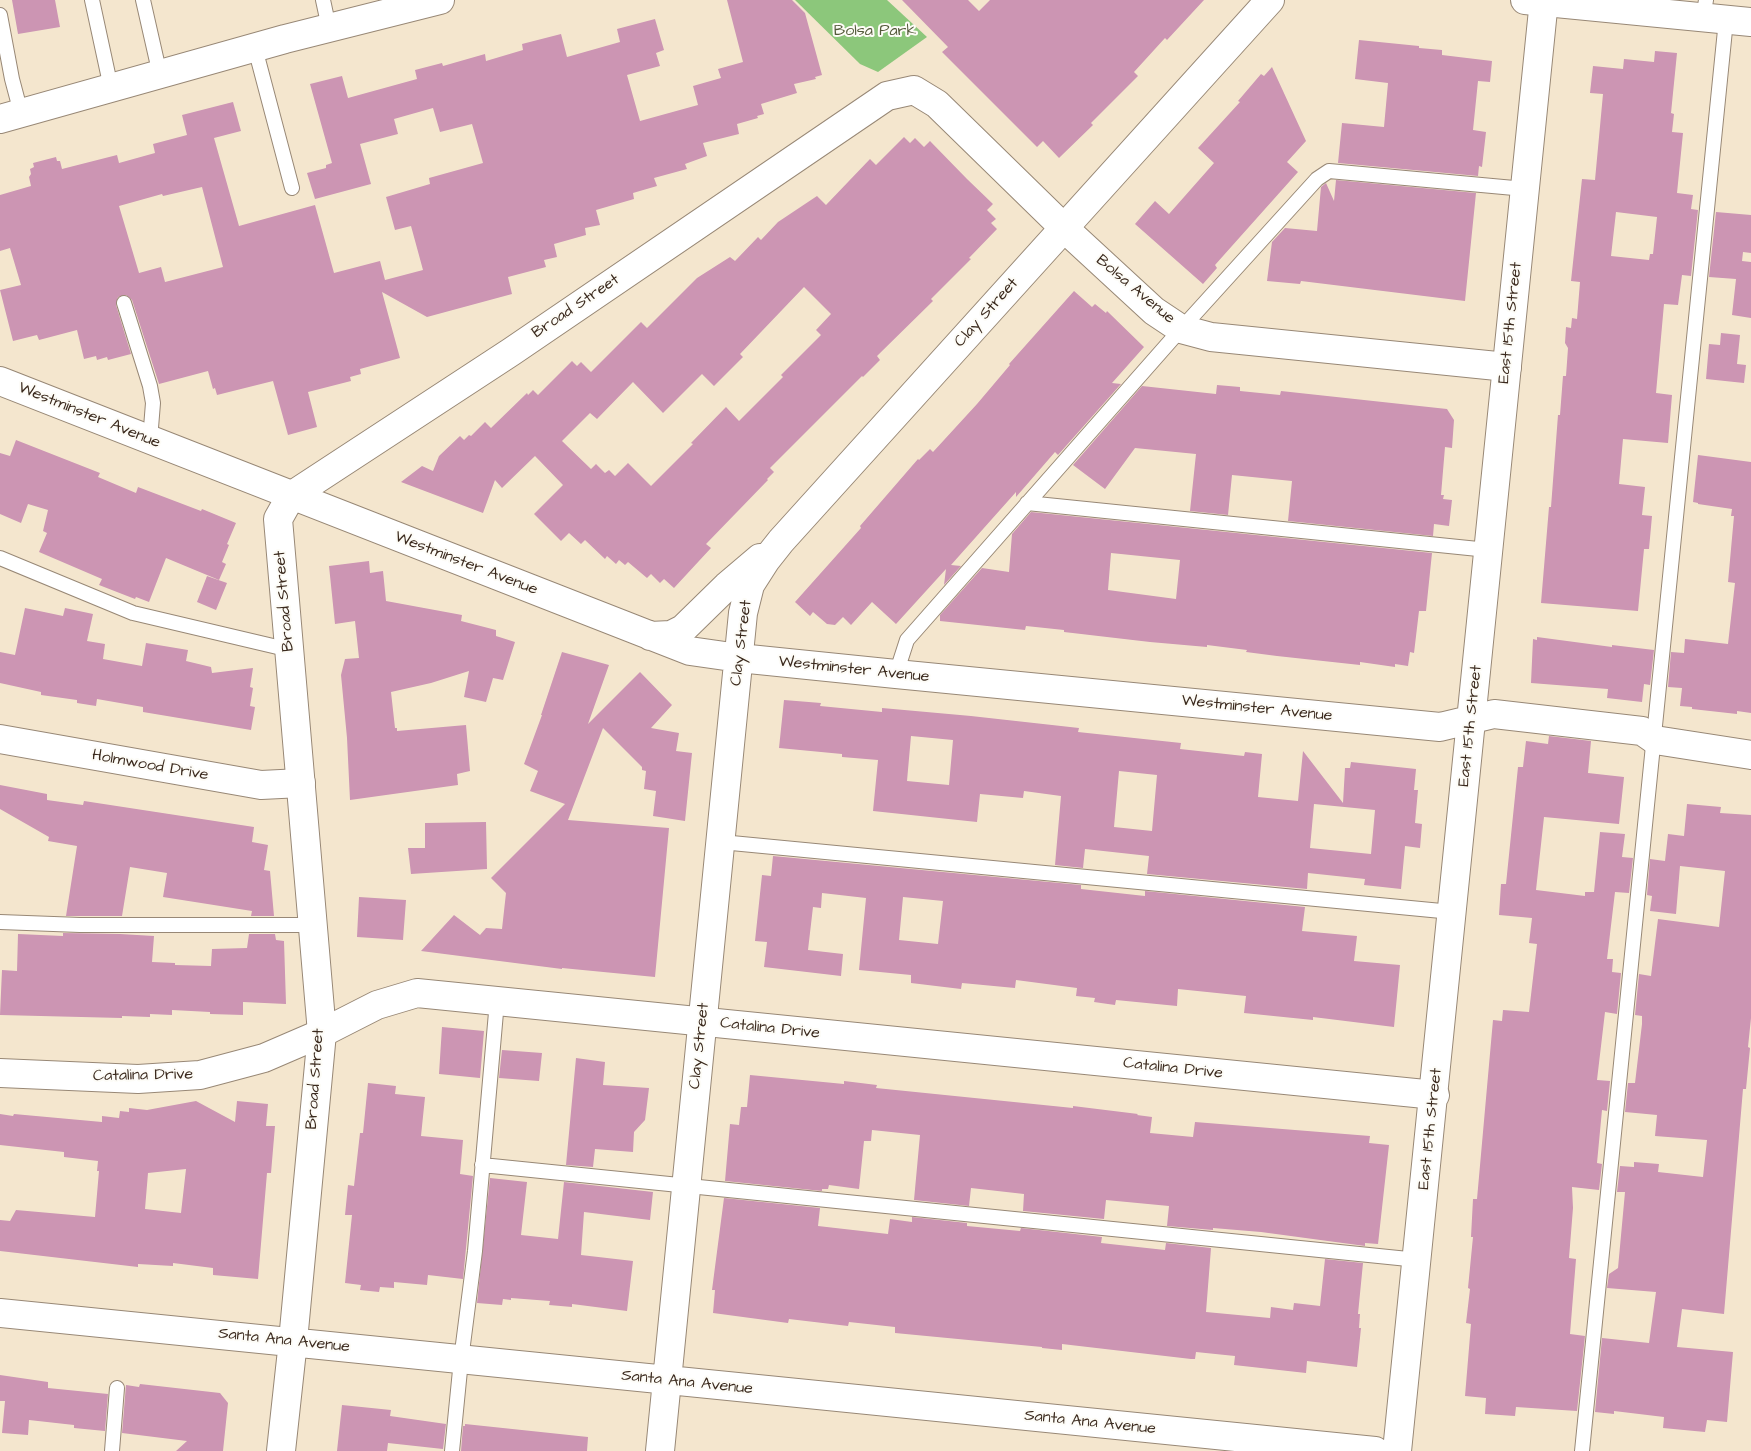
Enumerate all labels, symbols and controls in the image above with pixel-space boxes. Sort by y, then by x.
park label: Bolsa Park [834,22,916,42]
street label: Bolsa Avenue [1092,251,1178,329]
street label: East 15th Street [1495,261,1527,385]
street label: Broad Street [529,271,623,343]
street label: Clay Street [951,274,1023,352]
street label: Westminster Avenue [15,379,163,453]
street label: Westminster Avenue [392,528,540,600]
street label: Broad Street [271,550,299,652]
street label: Clay Street [727,599,757,687]
street label: Westminster Avenue [778,653,930,687]
street label: East 15th Street [1455,664,1487,788]
street label: Westminster Avenue [1181,692,1333,726]
street label: Holmwood Drive [90,746,210,786]
street label: Clay Street [686,1002,714,1090]
street label: Catalina Drive [719,1014,821,1044]
street label: Broad Street [303,1028,329,1130]
street label: Catalina Drive [1122,1054,1224,1084]
street label: Catalina Drive [93,1066,193,1086]
street label: East 15th Street [1415,1067,1447,1191]
street label: Santa Ana Avenue [217,1325,351,1357]
street label: Santa Ana Avenue [620,1367,754,1399]
street label: Santa Ana Avenue [1023,1407,1157,1439]

